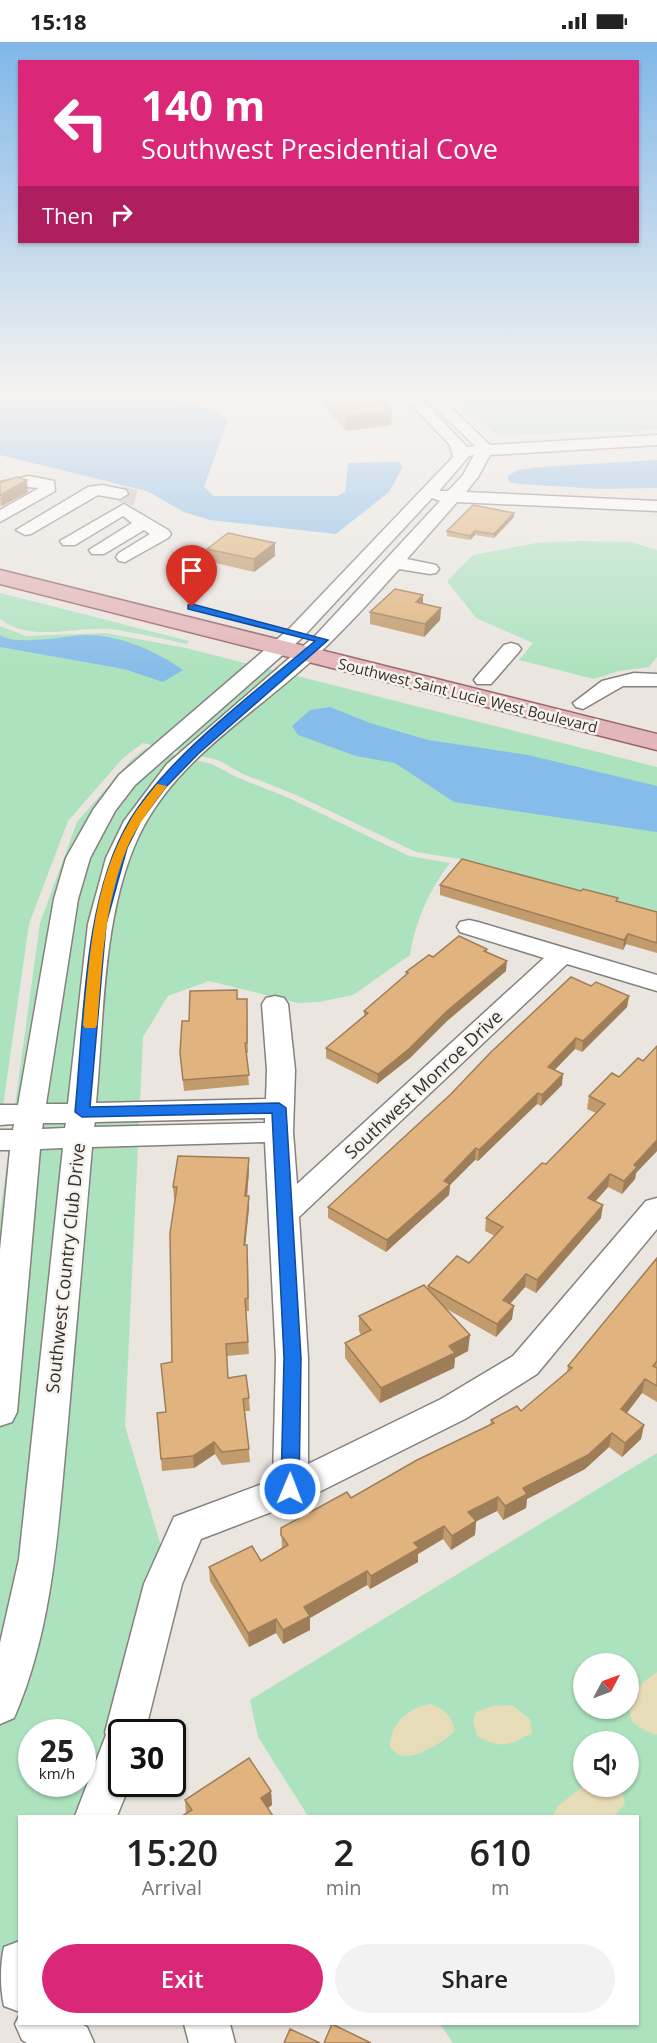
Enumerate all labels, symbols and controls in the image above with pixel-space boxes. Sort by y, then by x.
text: 15:18 [30,6,87,36]
text: 140 m [141,76,265,133]
icon: left [42,84,120,162]
text: Southwest Presidential Cove [141,130,498,167]
icon: right [105,198,138,231]
text: Then [42,200,93,230]
pin [166,545,217,607]
icon: arrive [175,554,208,587]
street label: Southwest Saint Lucie West Boulevard [336,653,600,737]
street label: Southwest Monroe Drive [339,1004,507,1164]
street label: Southwest Country Club Drive [40,1142,90,1394]
position arrow [258,1457,322,1521]
north arrow [573,1653,639,1719]
map controls [573,1653,639,1797]
speed limit sign: 30 [108,1719,186,1797]
text: 25 [40,1730,74,1771]
button: sound [573,1731,639,1797]
text: km/h [39,1763,75,1783]
text: 15:20 [126,1828,218,1877]
text: 2 [333,1828,354,1877]
text: 610 [469,1828,531,1877]
text: Arrival [142,1874,202,1901]
text: min [326,1874,362,1901]
text: m [491,1874,510,1901]
button: Exit [42,1944,323,2013]
button: Share [335,1944,615,2013]

